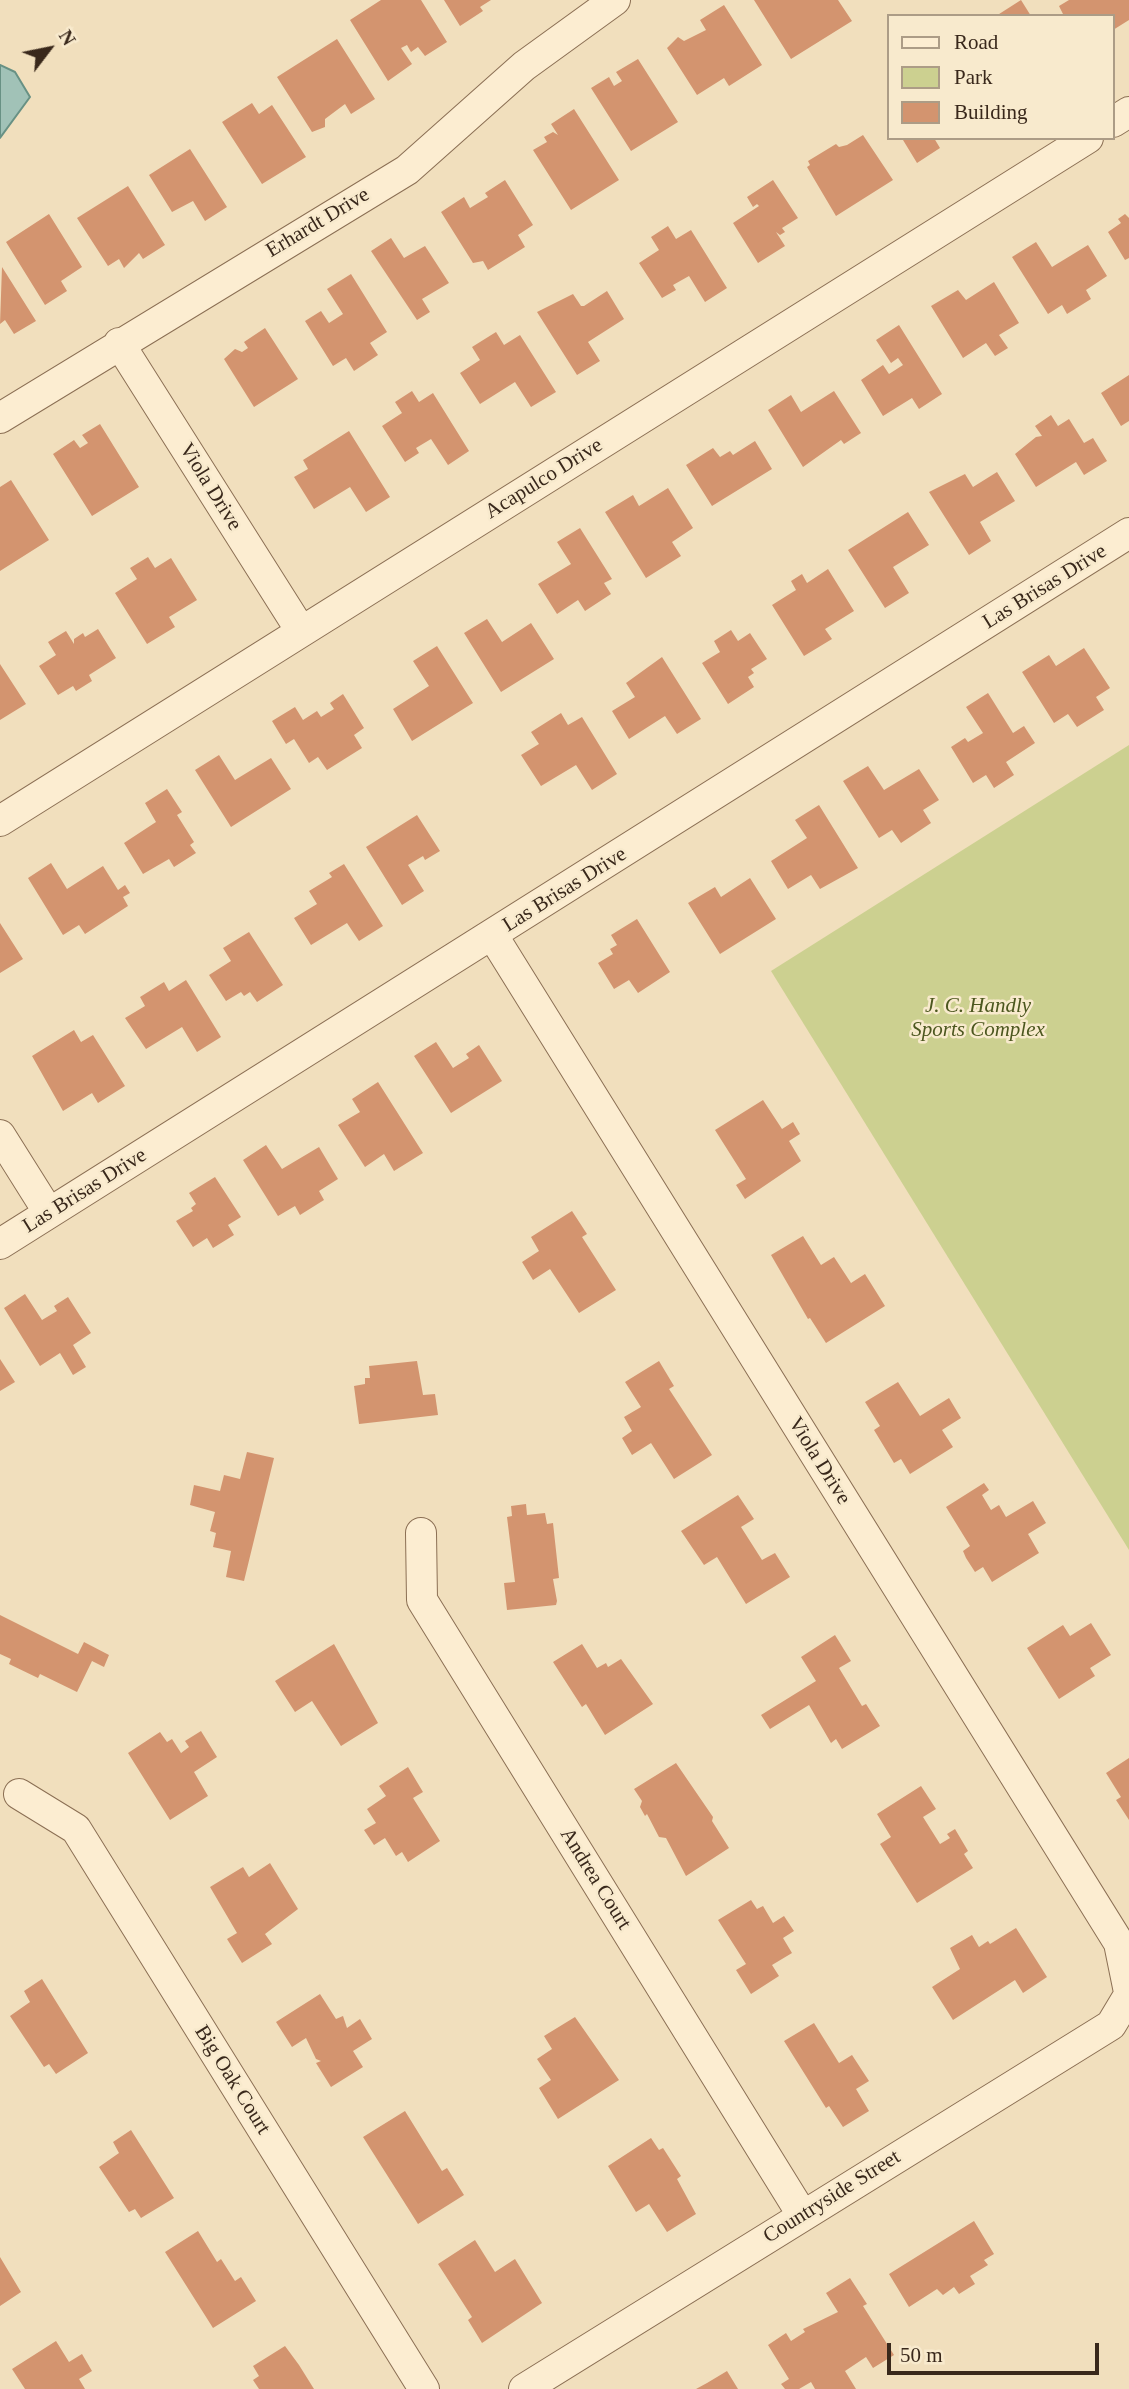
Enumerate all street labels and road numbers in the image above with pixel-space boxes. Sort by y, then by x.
street label: Erhardt Drive [262,182,374,264]
street label: Acapulco Drive [481,433,607,525]
street label: Viola Drive [173,439,247,535]
street label: Las Brisas Drive [978,539,1112,635]
street label: Las Brisas Drive [498,842,632,938]
street label: Las Brisas Drive [18,1143,152,1239]
street label: Viola Drive [782,1413,856,1509]
street label: Andrea Court [554,1824,636,1934]
street label: Big Oak Court [189,2021,275,2139]
street label: Countryside Street [759,2145,905,2249]

